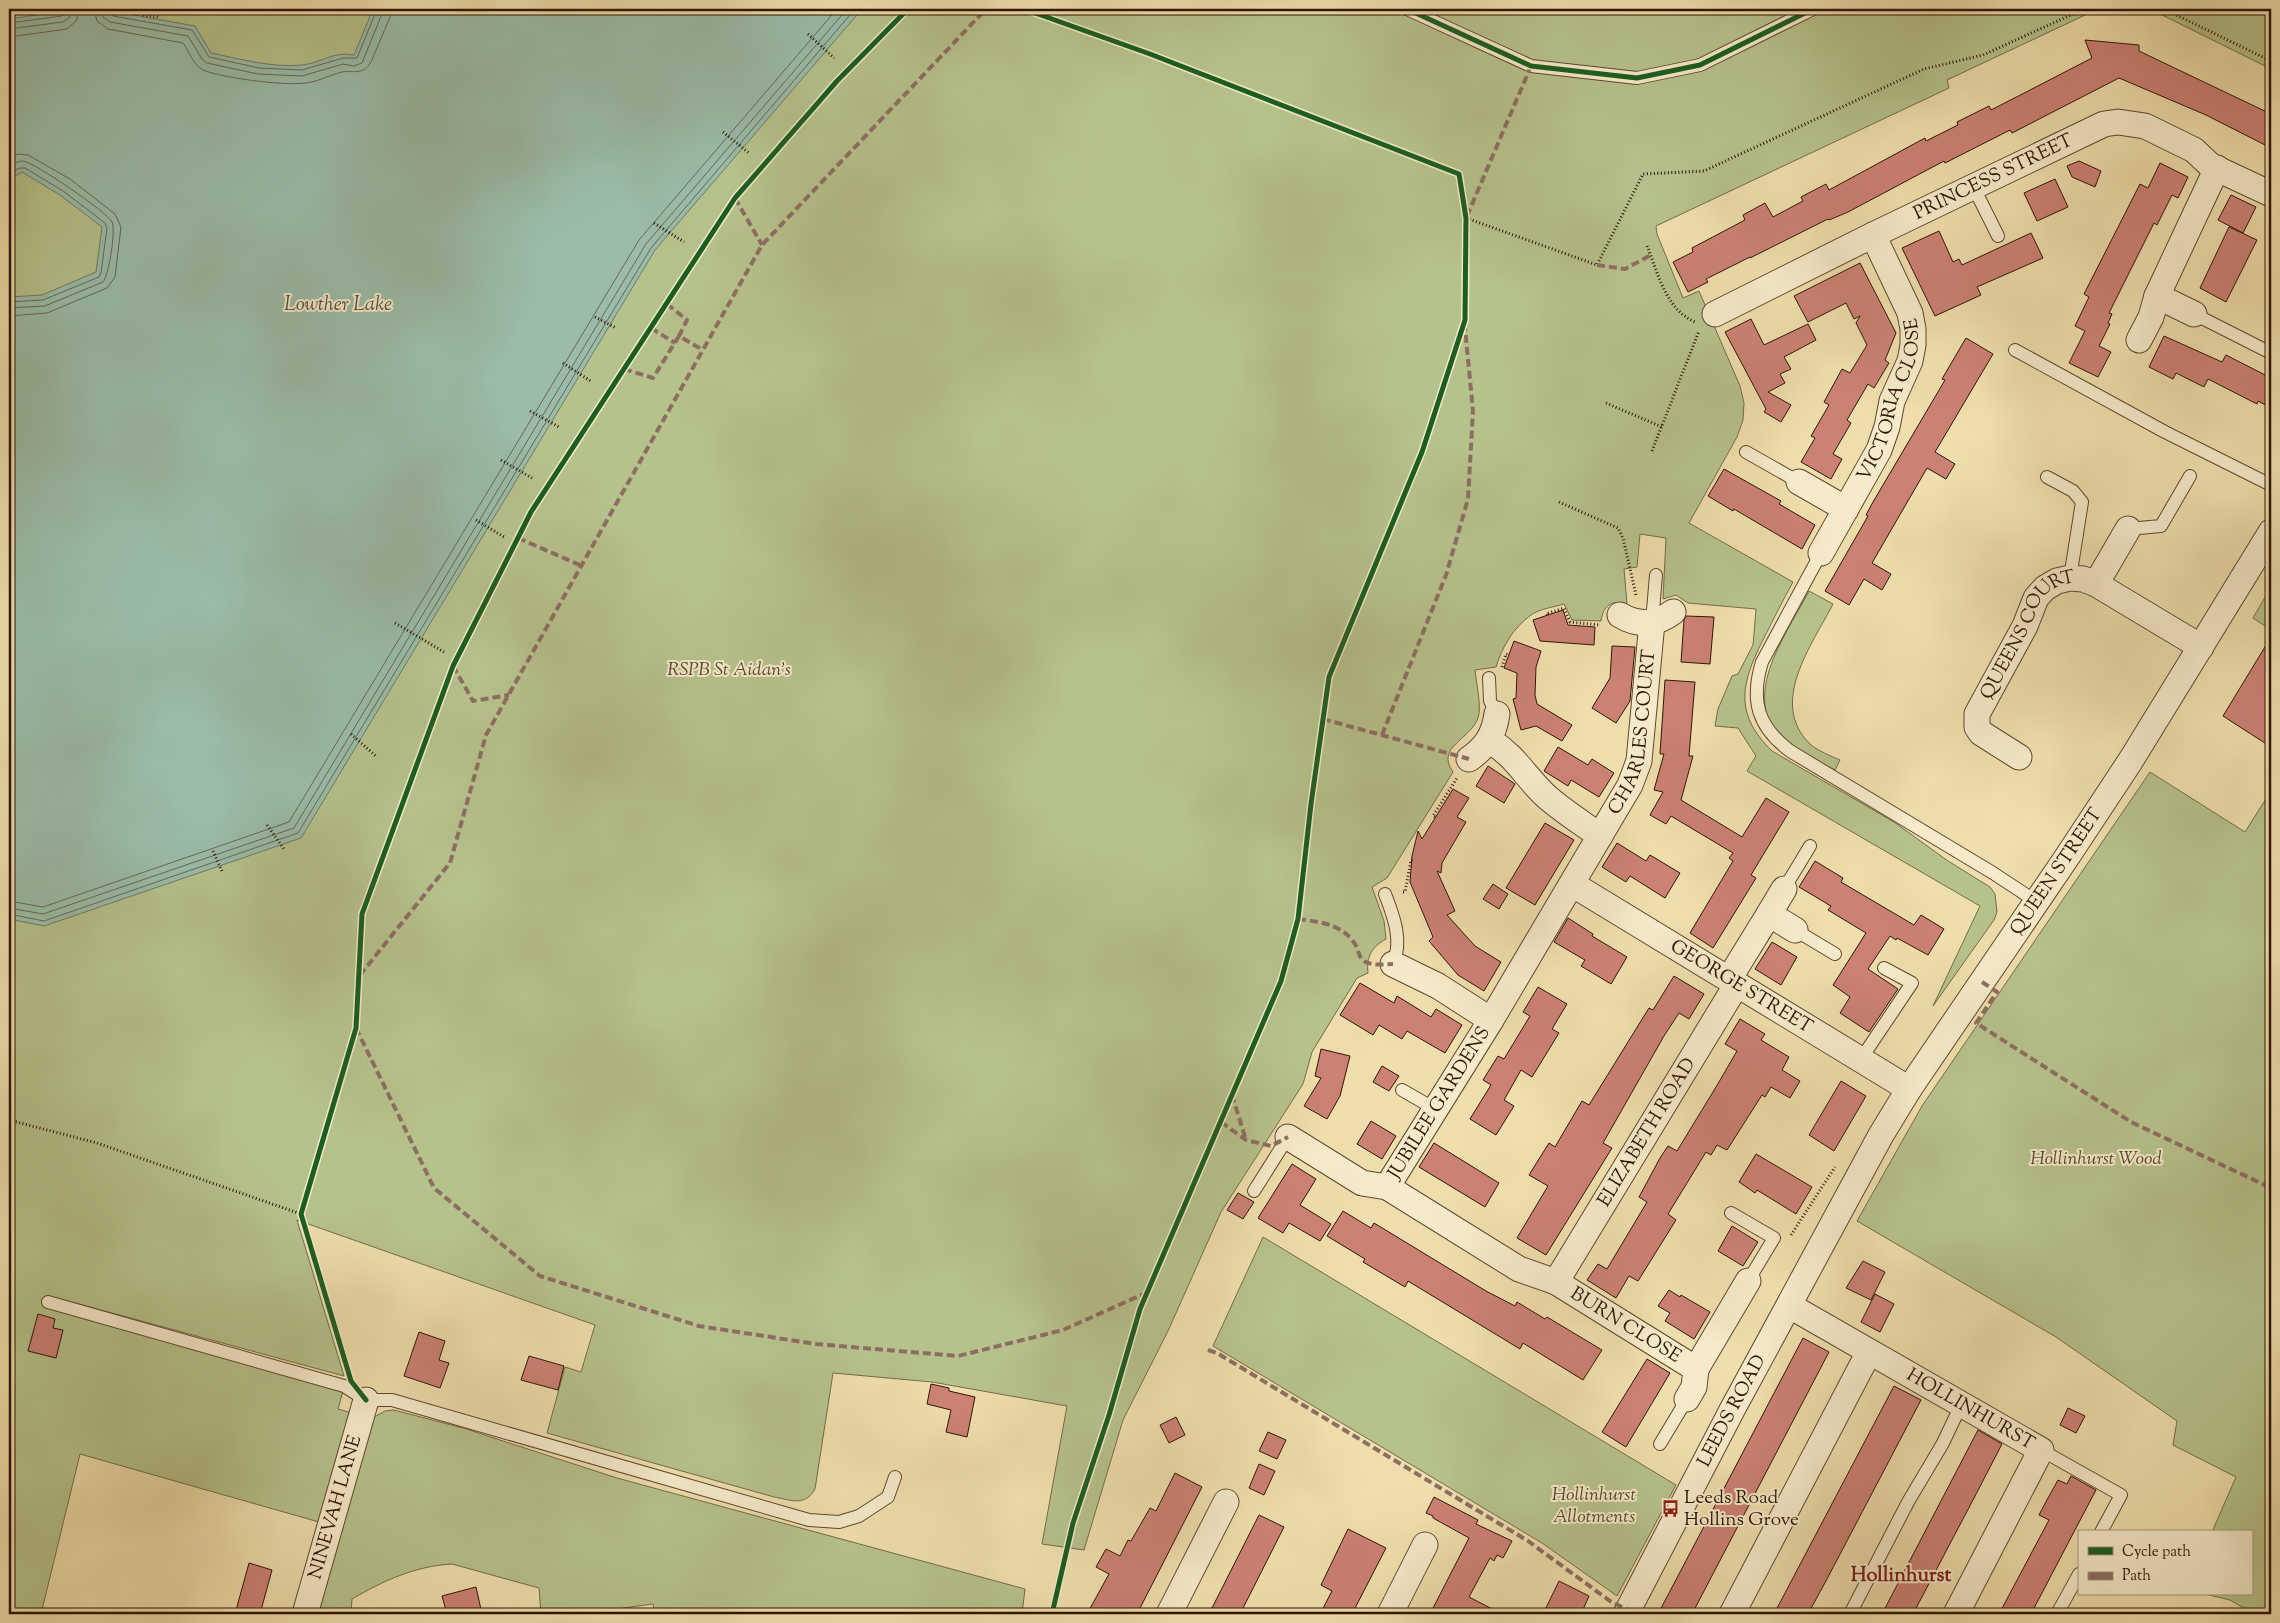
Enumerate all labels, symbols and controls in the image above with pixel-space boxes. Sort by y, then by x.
street label: PRINCESS STREET [1909,127,2077,227]
water label: Lowther Lake [284,291,392,320]
street label: VICTORIA CLOSE [1851,315,1927,486]
street label: QUEENS COURT [1974,564,2077,705]
street label: CHARLES COURT [1602,649,1663,820]
park label: RSPB St Aidan's [667,657,791,684]
street label: QUEEN STREET [2004,803,2109,941]
street label: GEORGE STREET [1665,933,1817,1041]
street label: JUBILEE GARDENS [1381,1021,1497,1185]
street label: ELIZABETH ROAD [1591,1053,1703,1212]
park label: Hollinhurst Wood [2030,1146,2162,1173]
street label: BURN CLOSE [1565,1280,1687,1370]
street label: LEEDS ROAD [1691,1350,1773,1472]
street label: HOLLINHURST [1901,1362,2040,1457]
street label: NINEVAH LANE [302,1432,369,1583]
park label: Hollinhurst Allotments [1552,1482,1636,1531]
place label: Leeds Road Hollins Grove [1684,1485,1799,1534]
bus stop icon: Leeds Road Hollins Grove [1660,1499,1680,1519]
legend [2078,1530,2252,1596]
text: Cycle path [2122,1542,2191,1563]
district label: Hollinhurst [1851,1562,1951,1591]
text: Path [2122,1566,2151,1587]

